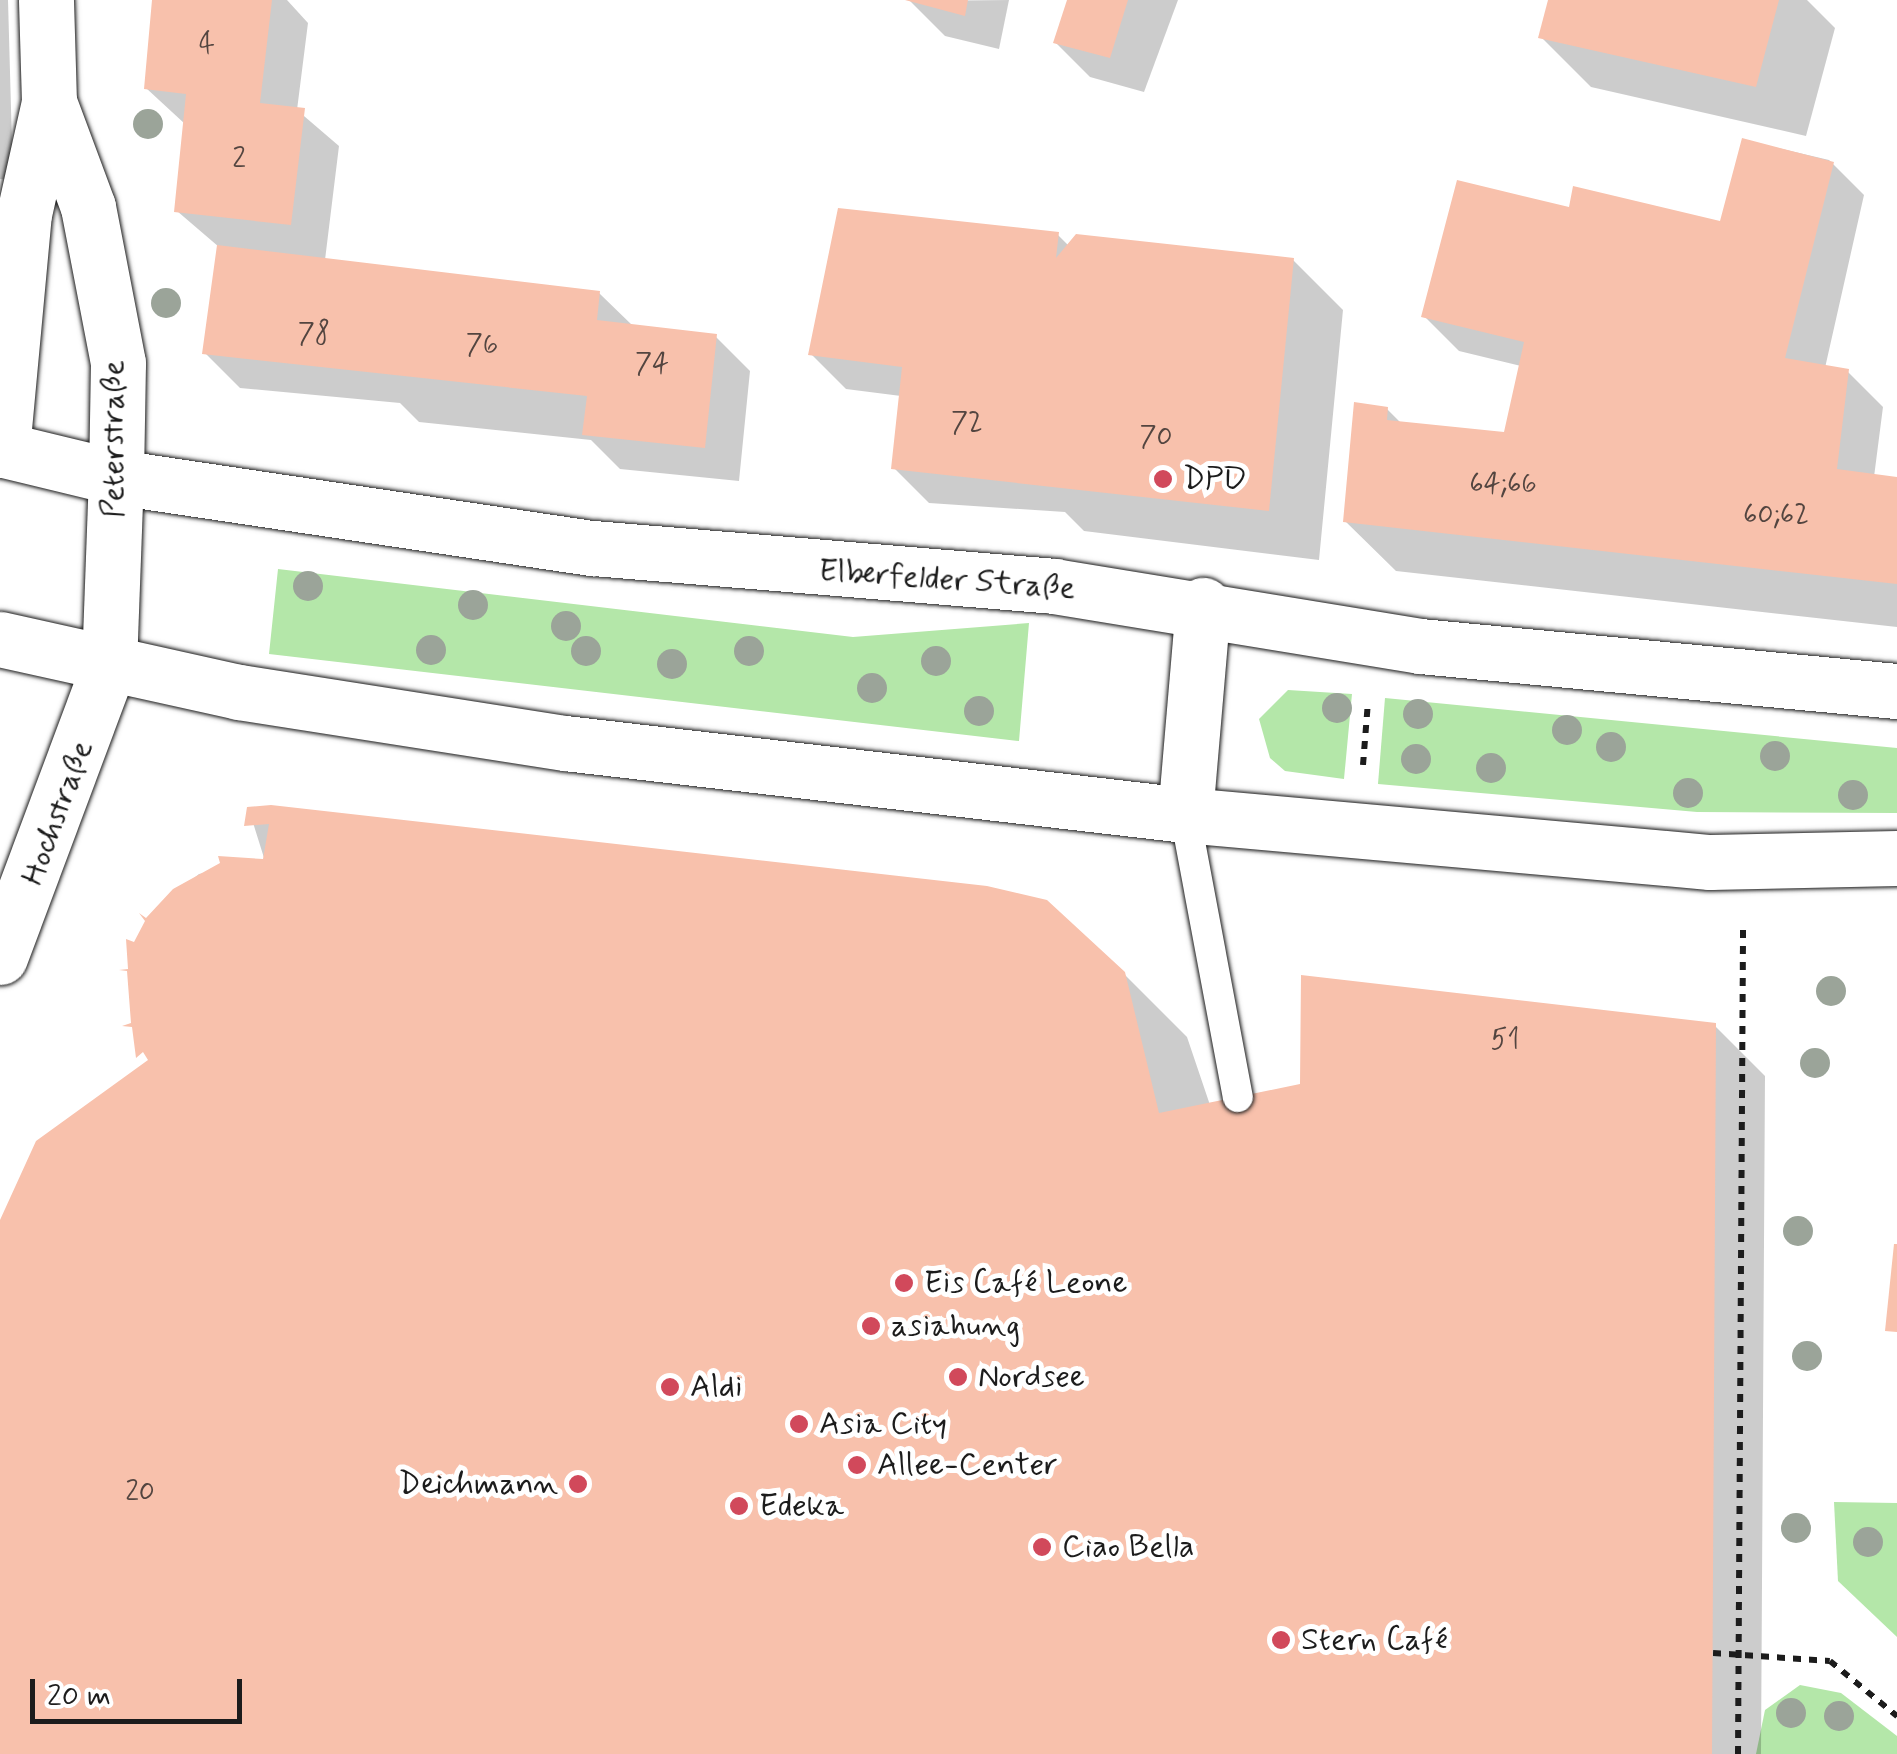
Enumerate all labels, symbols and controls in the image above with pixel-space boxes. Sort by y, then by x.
house number: 4 [199,28,215,62]
house number: 2 [232,143,246,177]
house number: 78 [298,318,330,352]
house number: 76 [466,329,498,363]
house number: 74 [635,348,669,382]
street label: Peterstraße [95,360,133,518]
house number: 72 [951,407,983,441]
house number: 70 [1139,421,1173,455]
place label: DPD [1183,460,1247,498]
marker: DPD [1152,468,1174,490]
house number: 64;66 [1469,468,1537,502]
house number: 60;62 [1743,499,1809,533]
street label: Elberfelder Straße [820,552,1074,608]
street label: Hochstraße [14,735,102,891]
house number: 51 [1491,1024,1519,1058]
place label: Eis Café Leone [924,1264,1131,1302]
marker: Eis Café Leone [893,1272,915,1294]
place label: asiahung [891,1307,1020,1345]
marker: asiahung [860,1315,882,1337]
place label: Nordsee [978,1358,1085,1396]
marker: Nordsee [947,1366,969,1388]
place label: Aldi [690,1368,742,1406]
marker: Aldi [659,1376,681,1398]
place label: Asia City [819,1405,947,1443]
marker: Asia City [788,1413,810,1435]
place label: Allee-Center [877,1446,1058,1484]
marker: Allee-Center [846,1454,868,1476]
place label: Deichmann [398,1465,558,1503]
marker: Deichmann [567,1473,589,1495]
house number: 20 [125,1476,155,1510]
place label: Edeka [759,1487,844,1525]
marker: Edeka [728,1495,750,1517]
place label: Ciao Bella [1062,1528,1194,1566]
marker: Ciao Bella [1031,1536,1053,1558]
place label: Stern Café [1301,1621,1453,1659]
marker: Stern Café [1270,1629,1292,1651]
scale bar [35,1659,248,1721]
text: 20 m [47,1677,111,1716]

